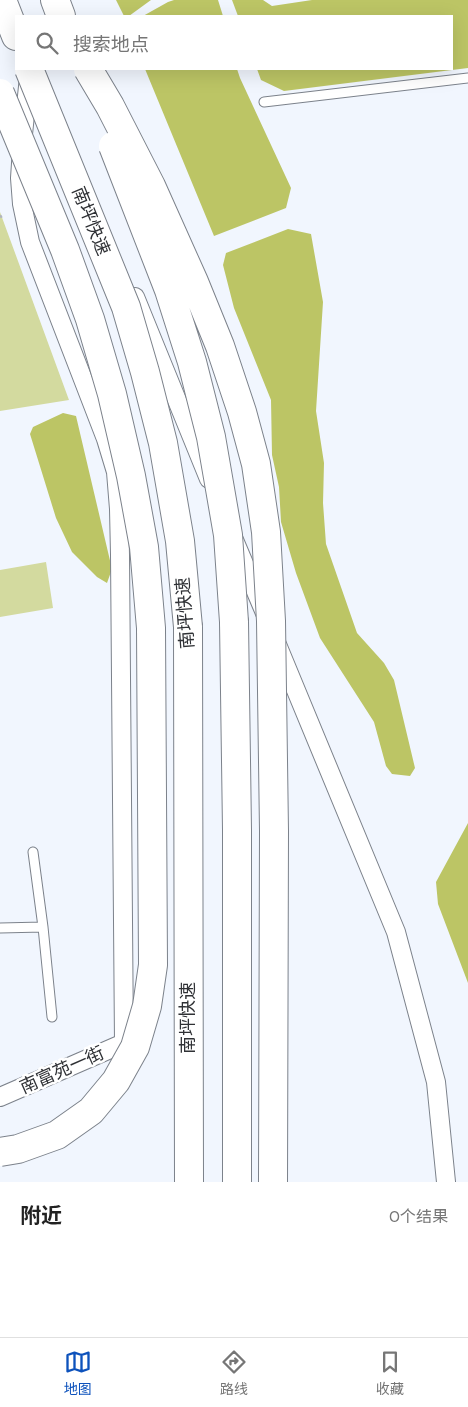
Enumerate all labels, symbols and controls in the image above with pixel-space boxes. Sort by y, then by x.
search box [15,15,453,70]
icon: search [33,29,61,57]
text: 搜索地点 [73,32,149,57]
street label: 南坪快速 [66,183,116,259]
street label: 南坪快速 [171,576,199,650]
street label: 南坪快速 [176,982,200,1054]
street label: 南富苑一街 [16,1041,108,1099]
text: 附近 [20,1202,62,1230]
text: 0个结果 [389,1206,448,1227]
tab: 地图 [64,1348,92,1398]
tab: 路线 [220,1348,248,1398]
tab: 收藏 [376,1348,404,1398]

